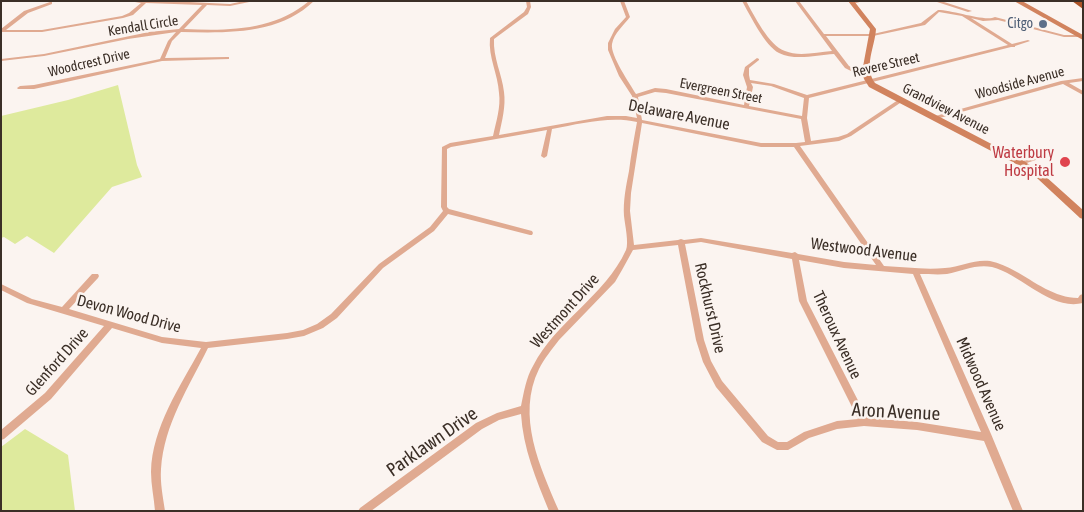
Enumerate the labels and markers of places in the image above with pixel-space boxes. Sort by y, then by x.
place label: Citgo [1007,16,1033,32]
marker: Citgo [1037,18,1049,30]
place label: Waterbury Hospital [992,143,1054,181]
marker: Waterbury Hospital [1058,155,1072,169]

